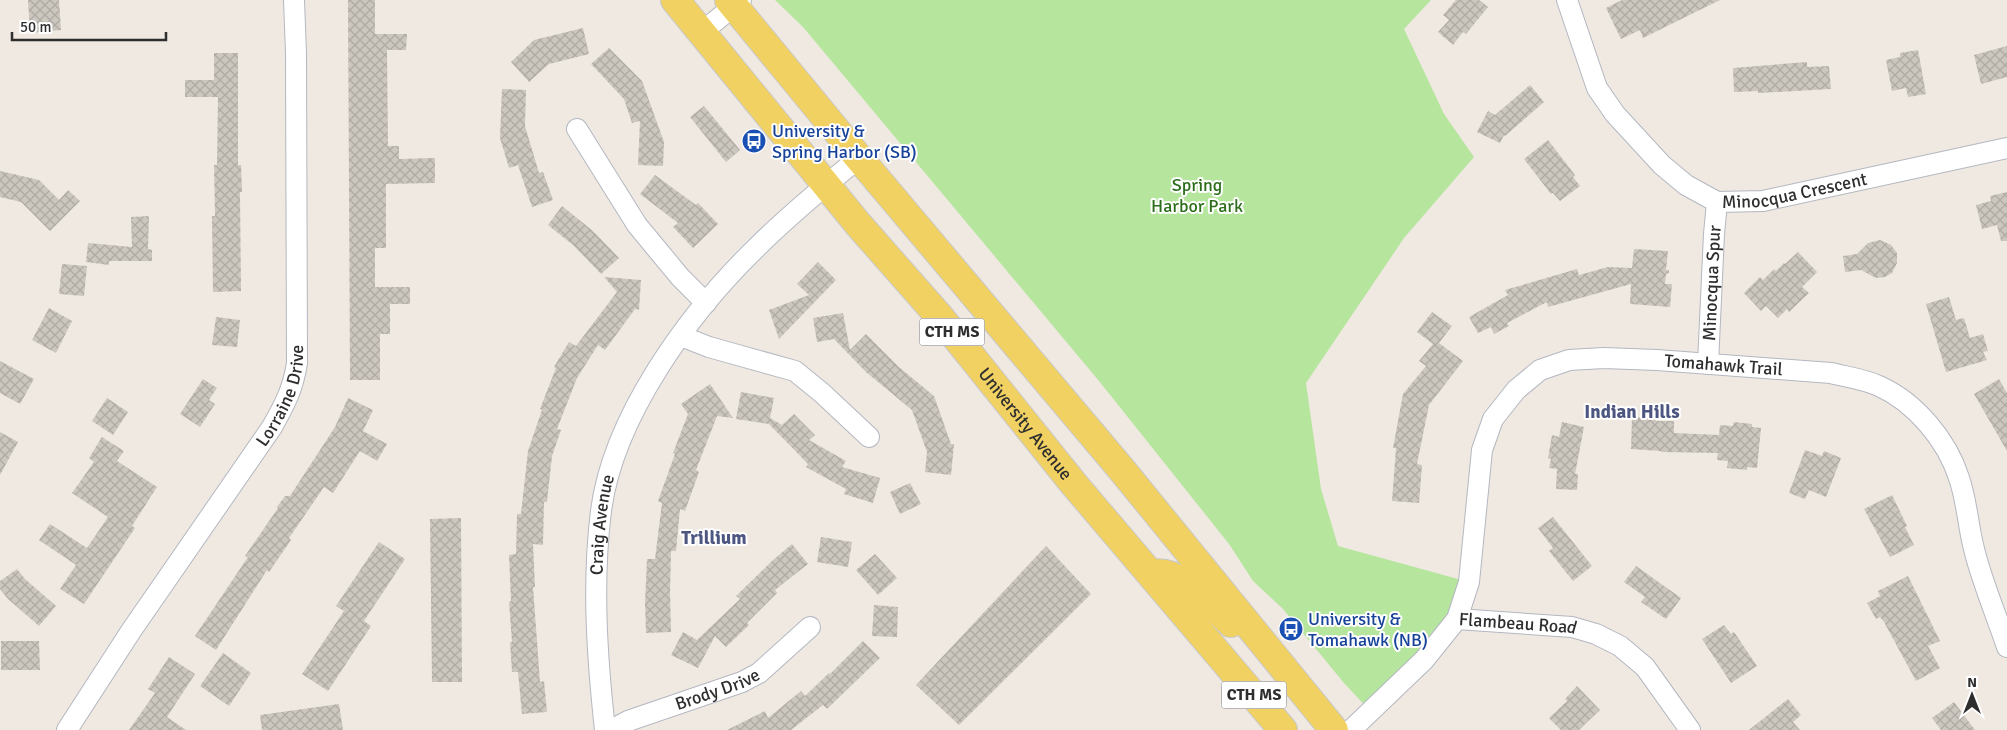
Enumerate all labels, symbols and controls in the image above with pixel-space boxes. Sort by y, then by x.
scale bar [12,10,166,42]
text: 50 m [20,18,51,36]
place label: University & Spring Harbor (SB) [772,120,917,163]
bus stop icon: University & Spring Harbor (SB) [741,128,767,154]
street label: Minocqua Crescent [1722,168,1869,213]
park label: Spring Harbor Park [1151,174,1243,217]
street label: Minocqua Spur [1698,224,1726,341]
road number: CTH MS [920,318,984,346]
street label: Lorraine Drive [251,345,308,451]
street label: Tomahawk Trail [1664,350,1784,380]
street label: University Avenue [974,363,1077,484]
district label: Indian Hills [1584,400,1680,424]
street label: Craig Avenue [585,472,619,575]
district label: Trillium [681,526,747,550]
place label: University & Tomahawk (NB) [1308,608,1428,651]
street label: Flambeau Road [1458,608,1580,639]
bus stop icon: University & Tomahawk (NB) [1278,616,1304,642]
street label: Brody Drive [672,664,764,715]
north arrow [1947,670,1997,720]
text: N [1967,674,1977,691]
road number: CTH MS [1222,682,1286,708]

